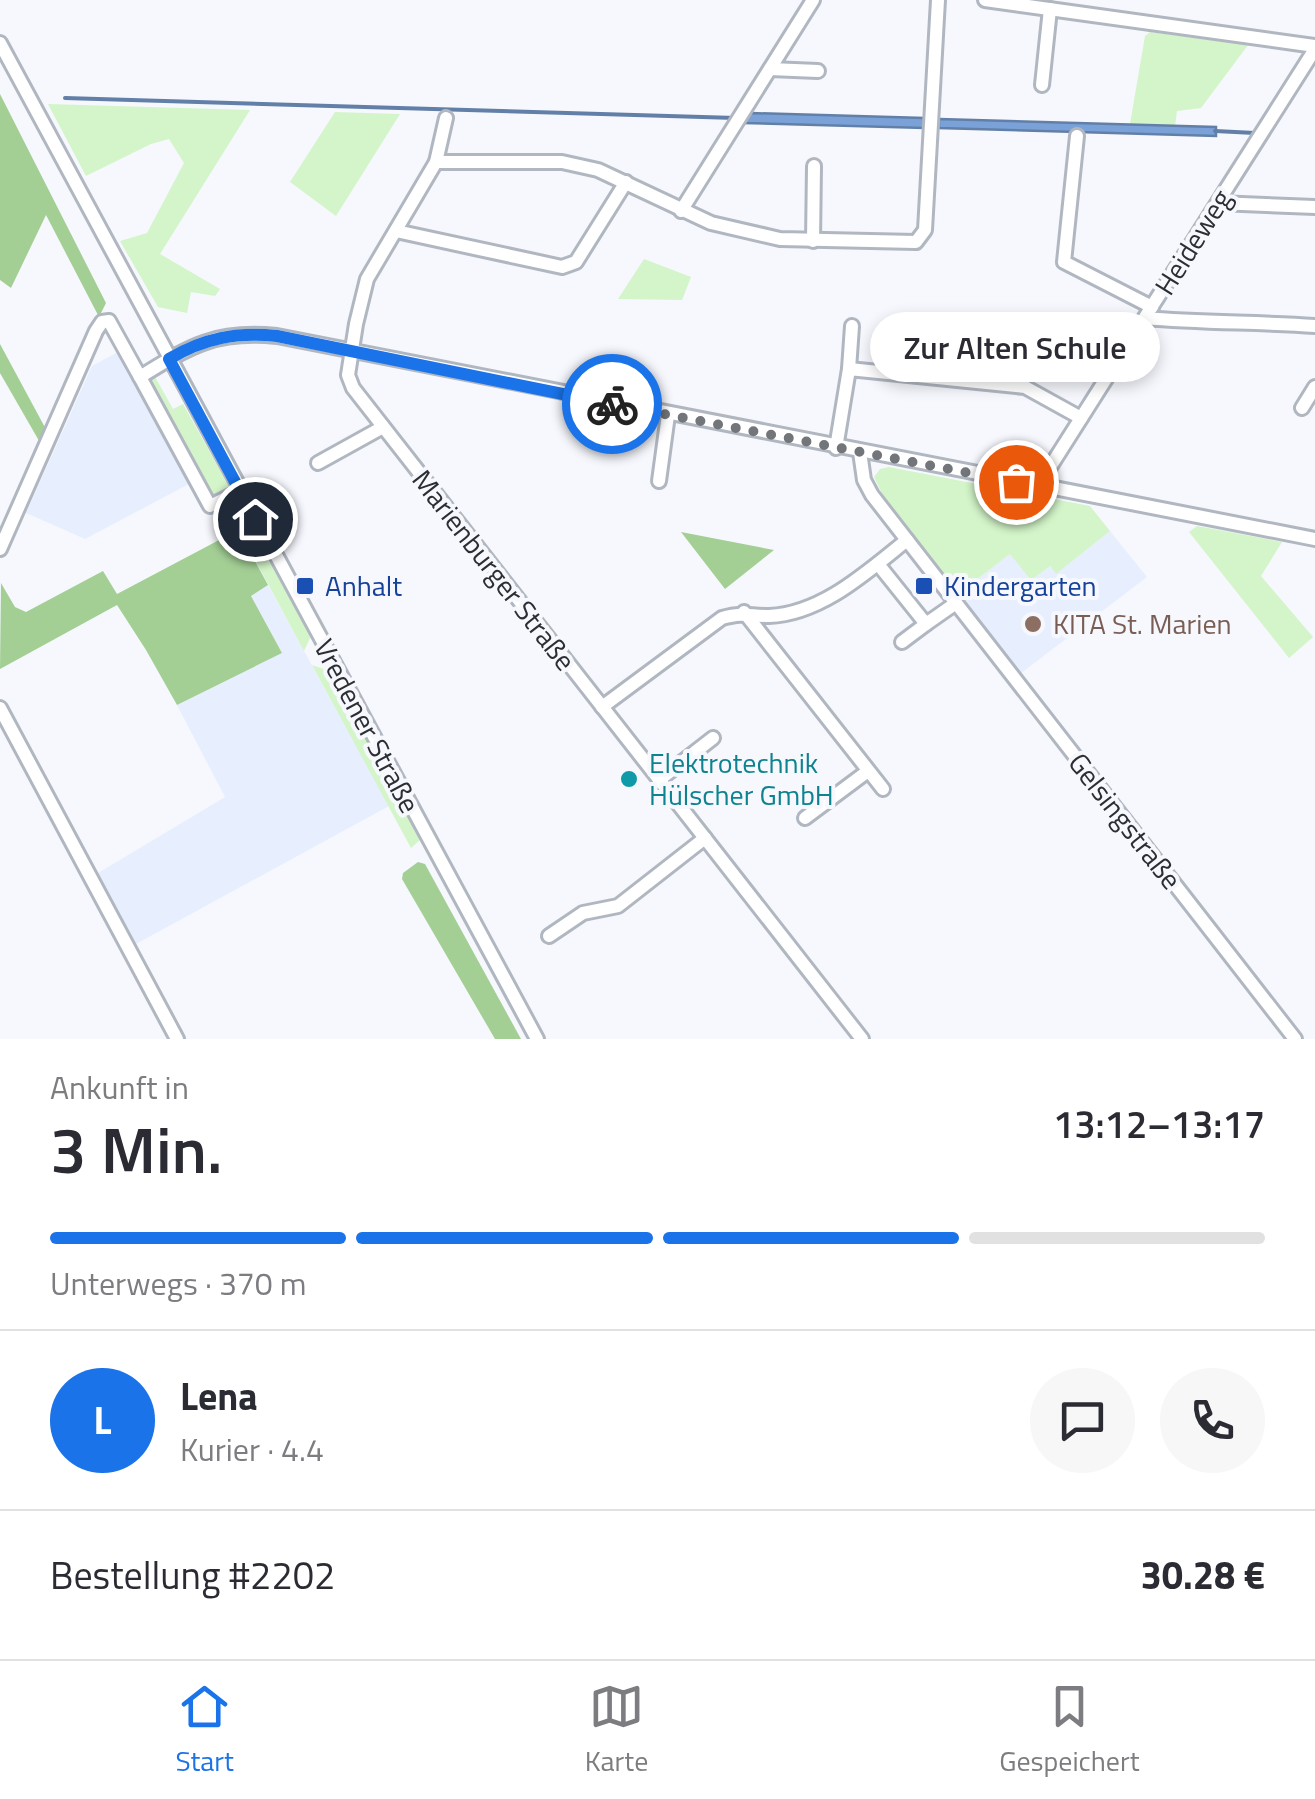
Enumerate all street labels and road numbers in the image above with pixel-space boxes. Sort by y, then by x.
street label: Heideweg [1143,180,1242,303]
street label: Marienburger Straße [402,460,587,679]
street label: Vredener Straße [303,631,431,821]
street label: Gelsingstraße [1058,743,1193,898]

